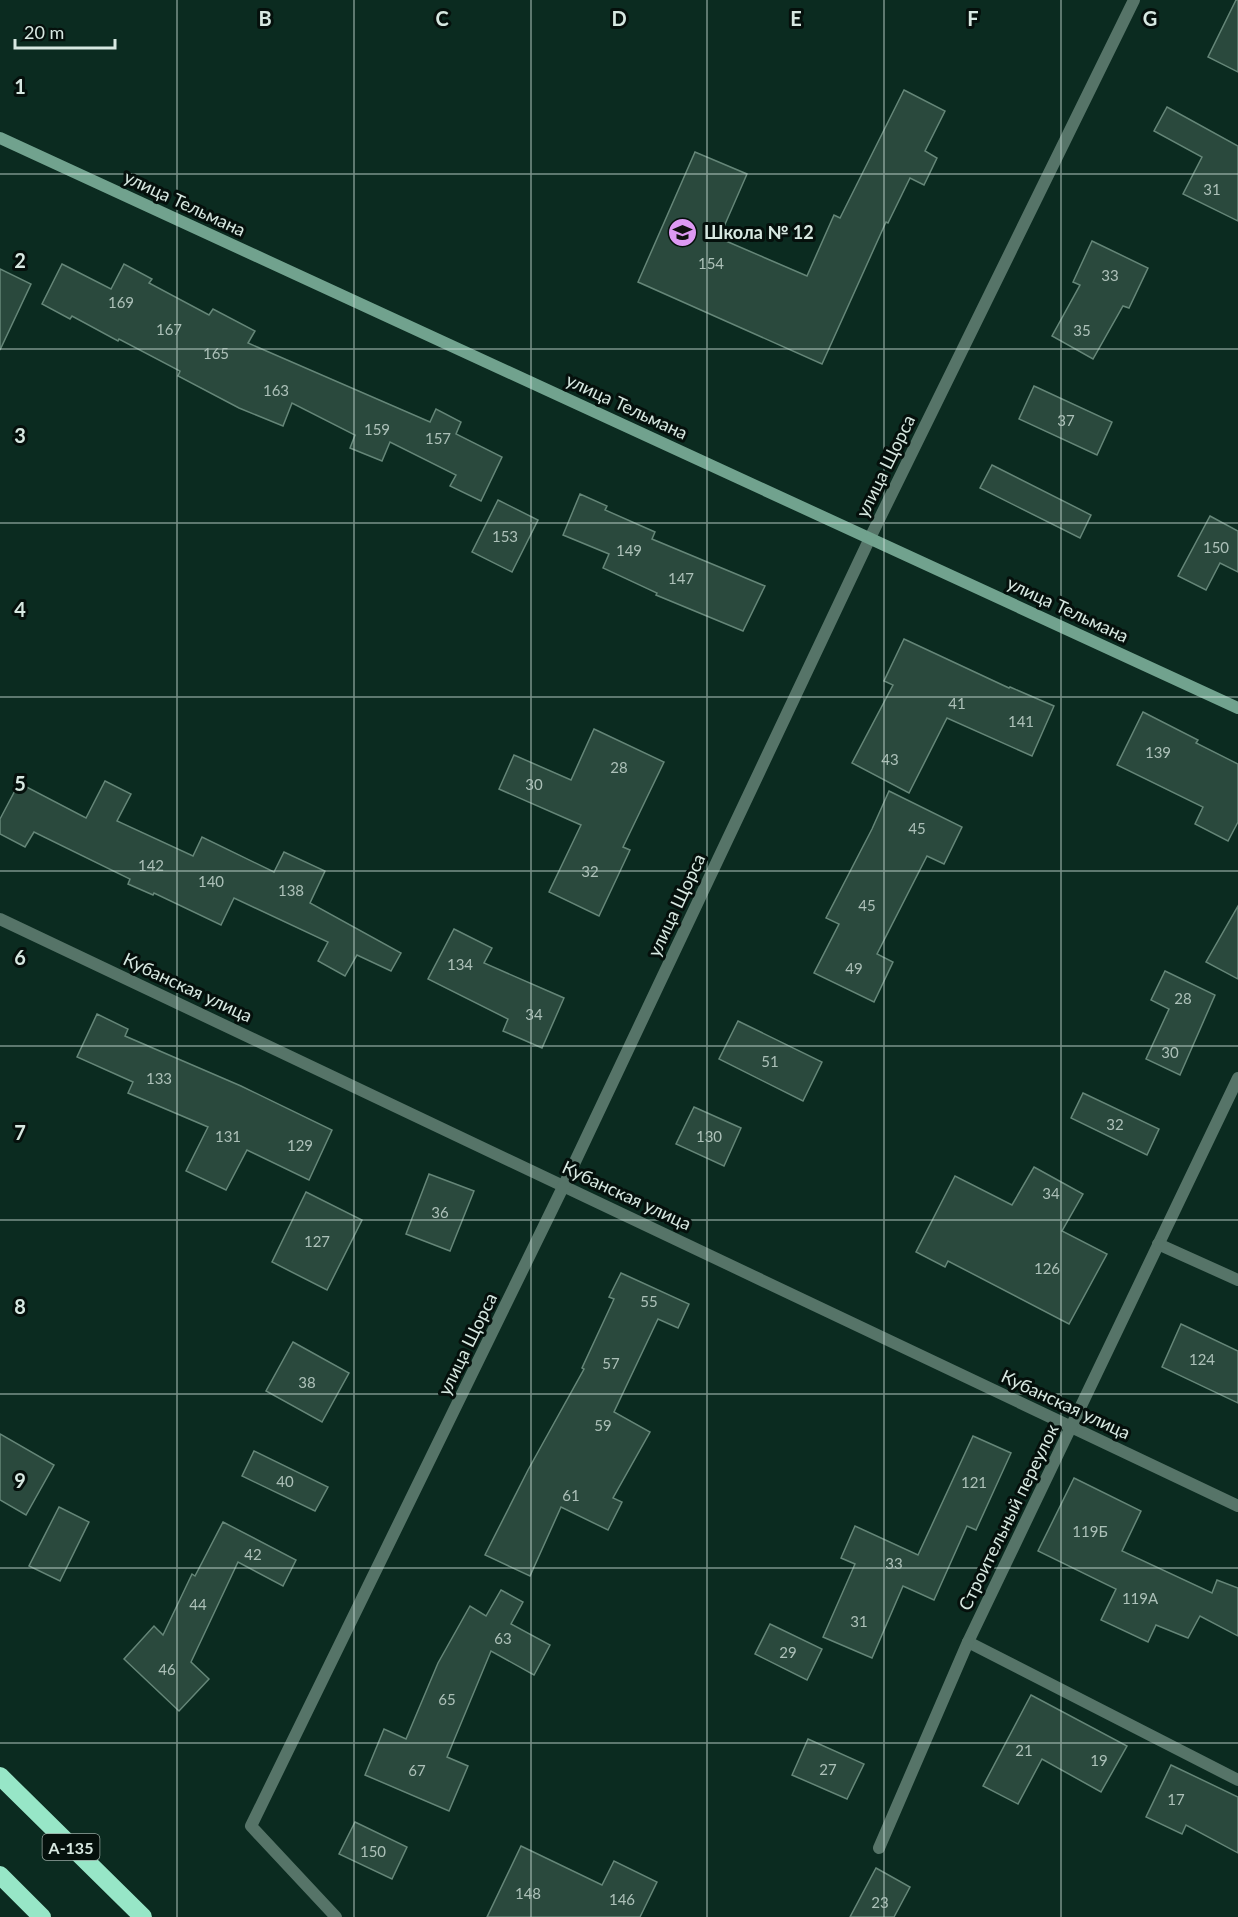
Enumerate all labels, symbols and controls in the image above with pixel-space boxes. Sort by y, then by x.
text: B [258,6,272,30]
text: C [435,6,449,30]
text: D [611,6,627,30]
text: E [790,6,802,30]
text: F [967,6,979,30]
text: G [1143,6,1157,30]
scale bar [15,12,116,50]
text: 20 m [24,21,64,43]
text: 1 [14,74,26,98]
street label: улица Тельмана [121,165,249,241]
house number: 31 [1203,180,1221,198]
school or university icon: Школа № 12 [667,216,699,248]
place label: Школа № 12 [704,221,814,243]
text: 2 [14,248,26,272]
house number: 154 [698,254,724,272]
house number: 33 [1101,266,1119,284]
house number: 169 [108,293,134,311]
house number: 167 [156,320,182,338]
house number: 35 [1073,321,1091,339]
house number: 165 [203,344,229,362]
street label: улица Тельмана [563,368,691,444]
house number: 163 [263,381,289,399]
street label: улица Щорса [851,411,919,521]
house number: 37 [1057,411,1075,429]
house number: 159 [364,420,390,438]
text: 3 [14,423,26,447]
house number: 157 [425,429,451,447]
house number: 153 [492,527,518,545]
house number: 150 [1203,538,1229,556]
house number: 149 [616,541,642,559]
house number: 147 [668,569,694,587]
street label: улица Тельмана [1004,571,1132,647]
text: 4 [14,597,26,621]
house number: 41 [948,694,966,712]
house number: 141 [1008,712,1034,730]
house number: 139 [1145,743,1171,761]
house number: 43 [881,750,899,768]
house number: 28 [610,758,628,776]
text: 5 [14,771,26,795]
house number: 30 [525,775,543,793]
house number: 45 [908,819,926,837]
street label: улица Щорса [643,850,709,960]
house number: 142 [138,856,164,874]
house number: 32 [581,862,599,880]
house number: 140 [198,872,224,890]
house number: 138 [278,881,304,899]
house number: 45 [858,896,876,914]
text: 6 [14,945,26,969]
street label: Кубанская улица [120,948,256,1026]
house number: 134 [447,955,473,973]
house number: 49 [845,959,863,977]
house number: 28 [1174,989,1192,1007]
house number: 34 [525,1005,543,1023]
house number: 30 [1161,1043,1179,1061]
house number: 51 [761,1052,779,1070]
house number: 133 [146,1069,172,1087]
house number: 32 [1106,1115,1124,1133]
text: 7 [14,1120,26,1144]
house number: 131 [215,1127,241,1145]
house number: 130 [696,1127,722,1145]
house number: 129 [287,1136,313,1154]
street label: Кубанская улица [559,1156,695,1234]
house number: 34 [1042,1184,1060,1202]
house number: 36 [431,1203,449,1221]
house number: 127 [304,1232,330,1250]
house number: 126 [1034,1259,1060,1277]
street label: улица Щорса [433,1289,501,1399]
house number: 55 [640,1292,658,1310]
text: 8 [14,1294,26,1318]
house number: 124 [1189,1350,1215,1368]
house number: 57 [602,1354,620,1372]
street label: Кубанская улица [998,1365,1134,1443]
house number: 38 [298,1373,316,1391]
house number: 59 [594,1416,612,1434]
street label: Строительный переулок [953,1420,1063,1614]
text: 9 [14,1468,26,1492]
house number: 40 [276,1472,294,1490]
house number: 121 [961,1473,987,1491]
house number: 61 [562,1486,580,1504]
house number: 119Б [1072,1522,1108,1540]
house number: 42 [244,1545,262,1563]
house number: 33 [885,1554,903,1572]
house number: 119А [1122,1589,1159,1607]
house number: 44 [189,1595,207,1613]
house number: 31 [850,1612,868,1630]
house number: 63 [494,1629,512,1647]
house number: 29 [779,1643,797,1661]
house number: 46 [158,1660,176,1678]
house number: 65 [438,1690,456,1708]
house number: 21 [1015,1741,1033,1759]
house number: 19 [1090,1751,1108,1769]
house number: 27 [819,1760,837,1778]
house number: 67 [408,1761,426,1779]
house number: 17 [1167,1790,1185,1808]
road number: А-135 [42,1834,100,1860]
house number: 150 [360,1842,386,1860]
house number: 148 [515,1884,541,1902]
house number: 146 [609,1890,635,1908]
house number: 23 [871,1893,889,1911]

